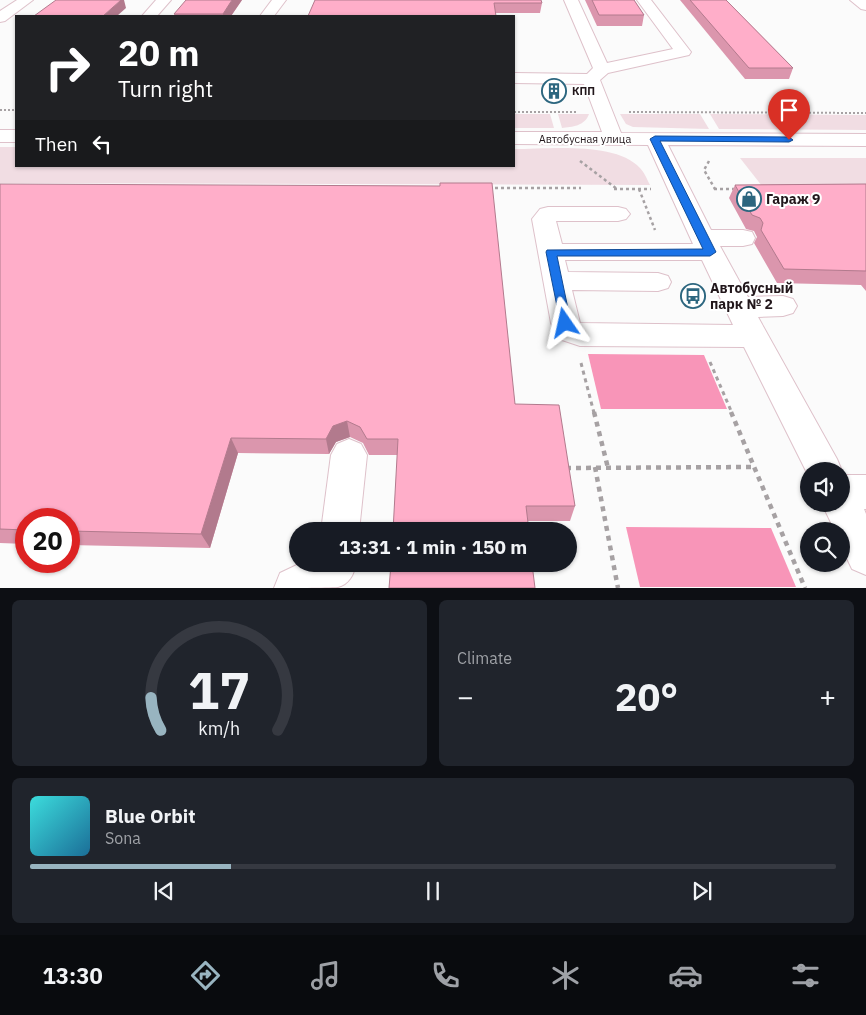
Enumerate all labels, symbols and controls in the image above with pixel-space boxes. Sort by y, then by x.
text: 20 m [118,30,200,76]
icon: right [35,35,100,100]
text: Turn right [118,74,213,103]
building icon: КПП [541,78,567,104]
place label: КПП [572,84,595,98]
pin [768,89,810,140]
icon: arrive [775,96,803,124]
icon: left [88,130,116,158]
text: Then [35,132,78,156]
street label: Автобусная улица [539,132,631,146]
shop icon: Гараж 9 [736,186,762,212]
place label: Гараж 9 [766,190,821,208]
place label: Автобусный парк № 2 [710,279,793,313]
bus stop icon: Автобусный парк № 2 [680,283,706,309]
position arrow [538,296,590,348]
map controls [800,462,850,572]
button: sound [800,462,850,512]
speed limit sign: 20 [15,508,80,573]
button: search [800,522,850,572]
text: 13:31 · 1 min · 150 m [339,535,527,559]
text: Climate [457,648,512,668]
text: 17 [188,656,251,723]
text: 20° [615,672,678,721]
text: − [457,678,474,715]
text: + [819,678,836,715]
text: km/h [199,717,241,740]
text: Blue Orbit [105,804,195,828]
text: Sona [105,828,141,848]
icon: previous [150,877,178,905]
icon: pause [419,877,447,905]
icon: next [688,877,716,905]
icon: directions [188,958,223,993]
icon: music [308,958,343,993]
icon: phone [428,958,463,993]
icon: climate [548,958,583,993]
icon: car [668,958,703,993]
icon: filters [788,958,823,993]
text: 13:30 [43,961,103,990]

